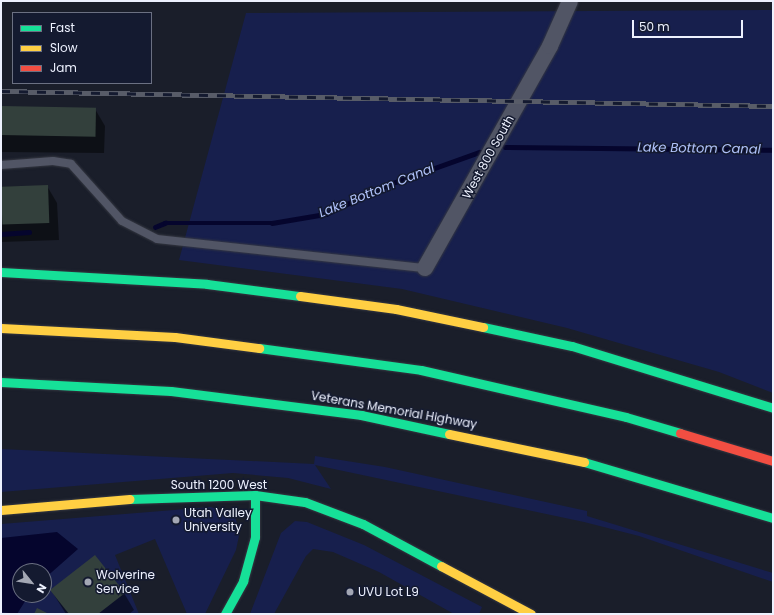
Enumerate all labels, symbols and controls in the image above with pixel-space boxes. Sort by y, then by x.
legend [12,12,152,84]
scale bar [634,12,745,38]
text: 50 m [639,18,670,35]
text: Fast [50,19,75,36]
text: Slow [50,39,78,56]
text: Jam [50,59,77,76]
street label: West 800 South [459,113,517,201]
water label: Lake Bottom Canal [637,140,761,158]
water label: Lake Bottom Canal [317,161,437,221]
street label: Veterans Memorial Highway [310,388,478,432]
street label: South 1200 West [171,478,267,492]
place label: Utah Valley University [184,506,252,534]
marker: Utah Valley University [171,515,181,525]
north arrow [12,563,52,603]
place label: Wolverine Service [96,568,155,596]
marker: Wolverine Service [83,577,93,587]
text: N [33,581,51,596]
place label: UVU Lot L9 [358,585,419,599]
marker: UVU Lot L9 [345,587,355,597]

